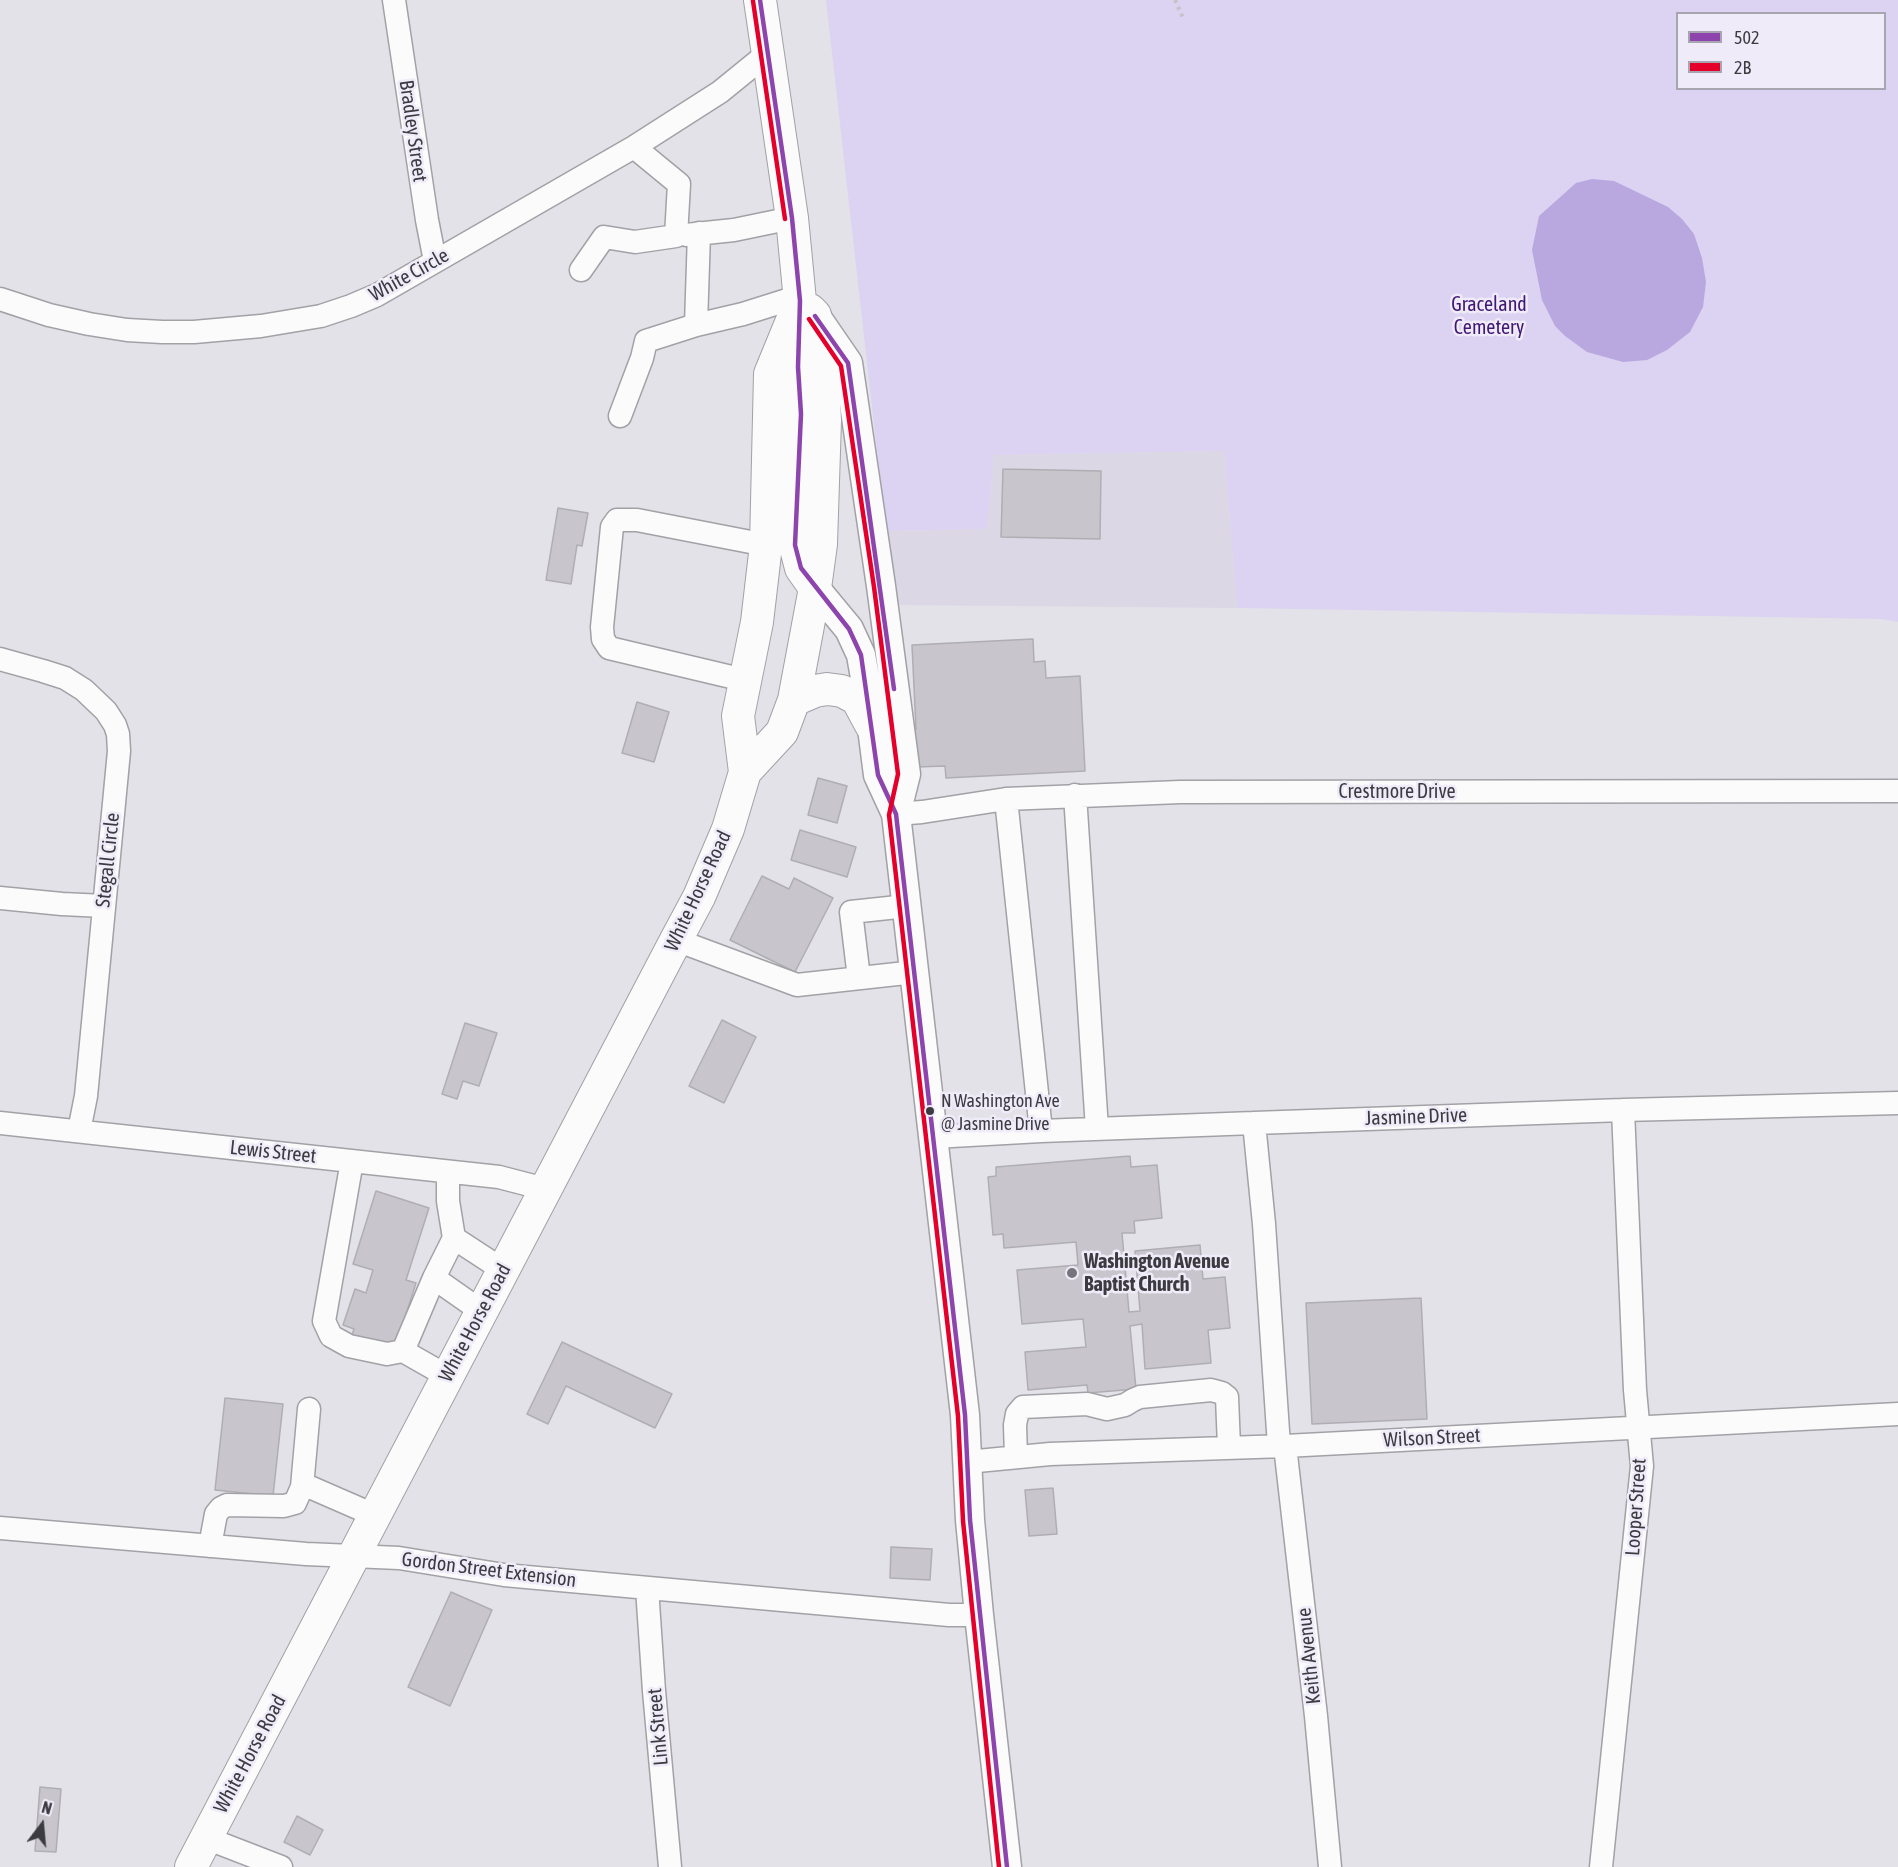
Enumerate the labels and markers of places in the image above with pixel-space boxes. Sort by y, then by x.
place label: N Washington Ave @ Jasmine Drive [941,1090,1060,1132]
marker: N Washington Ave @ Jasmine Drive [924,1105,936,1117]
place label: Washington Avenue Baptist Church [1084,1250,1230,1297]
marker: Washington Avenue Baptist Church [1065,1266,1079,1280]

